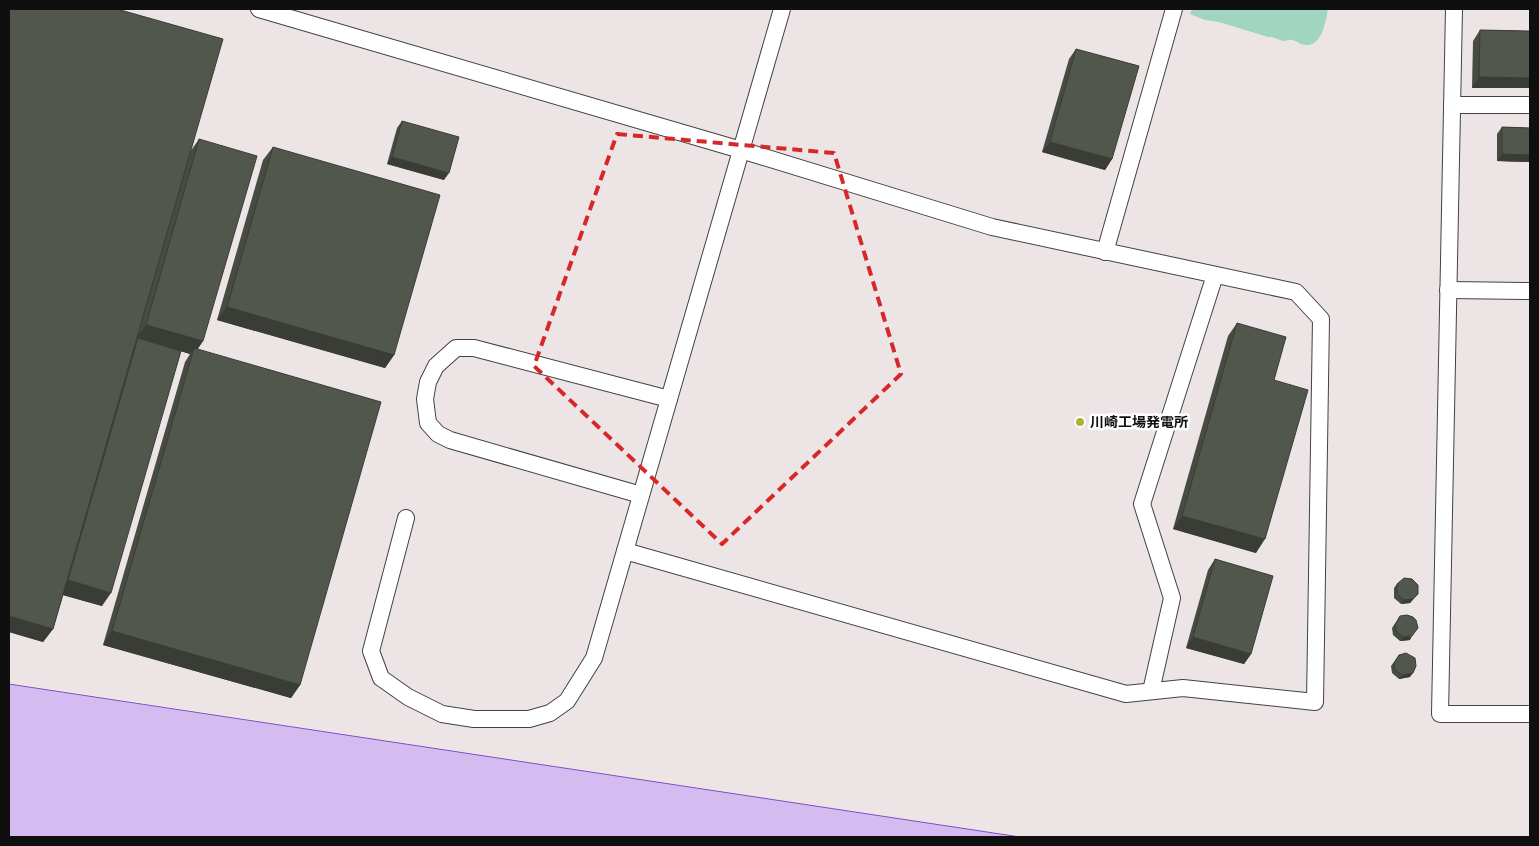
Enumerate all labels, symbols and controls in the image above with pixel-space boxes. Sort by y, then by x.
place label: 川崎工場発電所 [1090,413,1188,431]
marker: 川崎工場発電所 [1074,416,1086,428]

